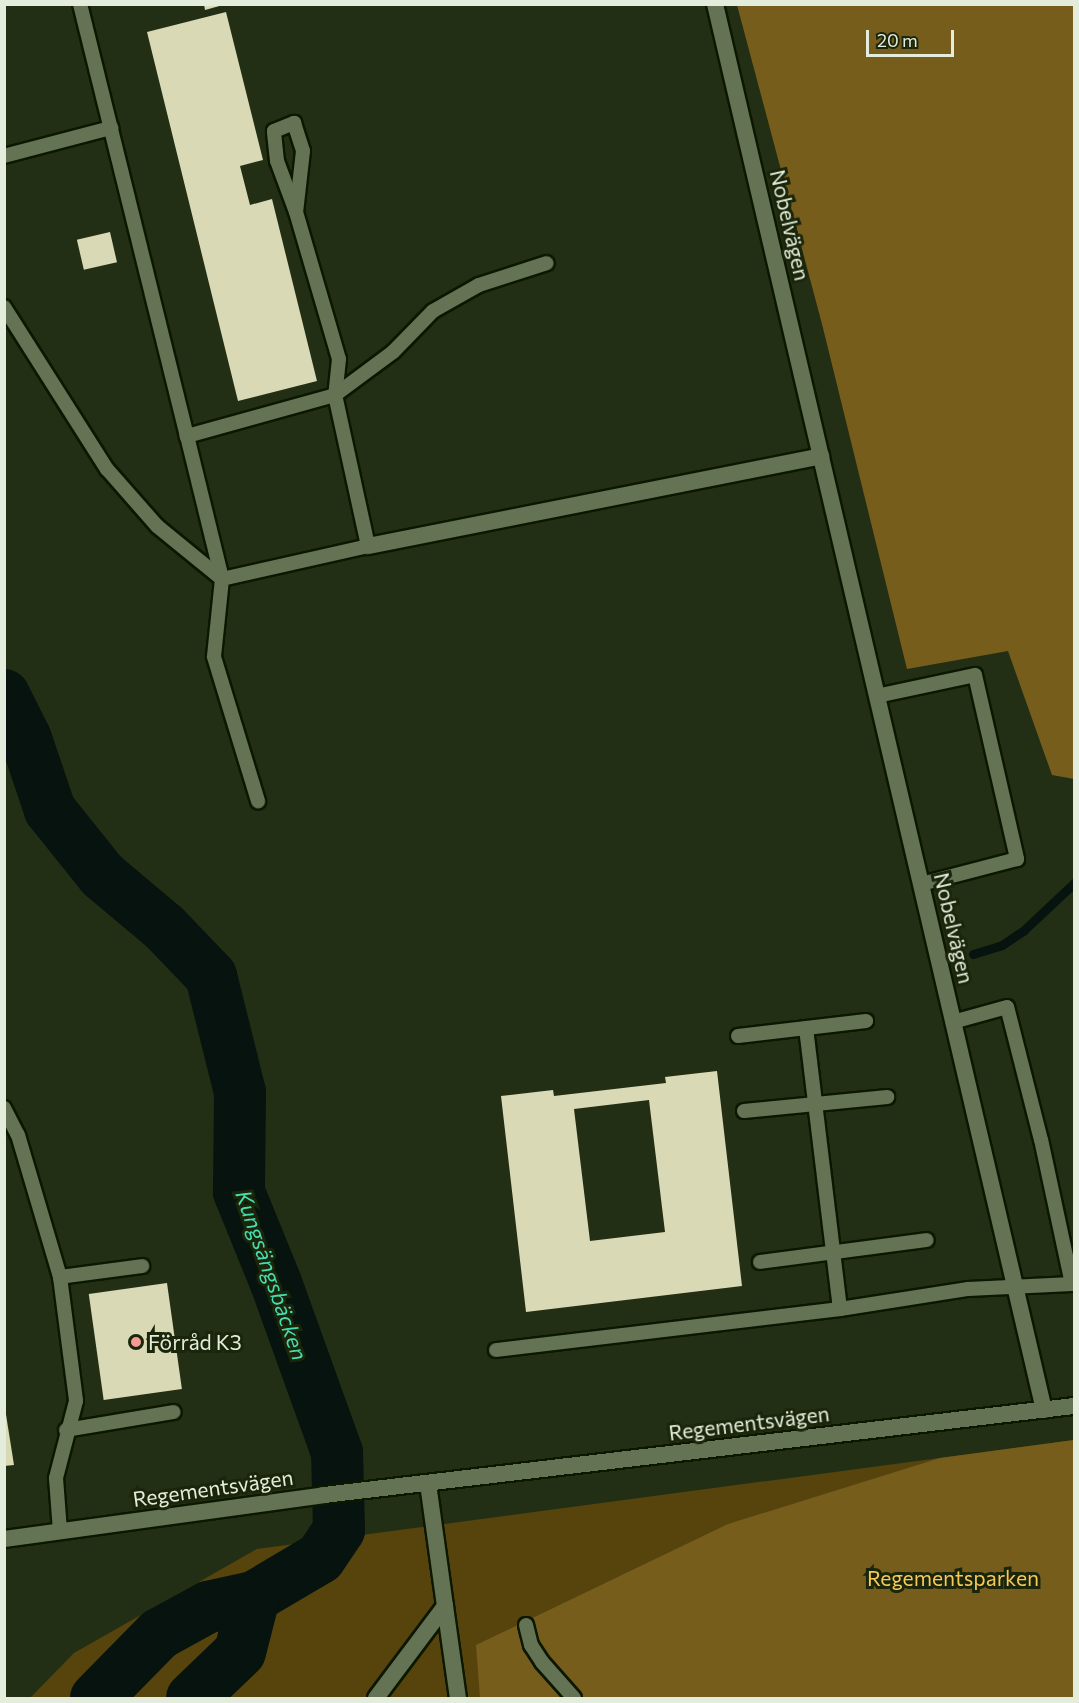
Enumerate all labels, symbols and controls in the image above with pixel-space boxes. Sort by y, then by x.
scale bar [869,18,958,56]
text: 20 m [877,29,918,51]
street label: Nobelvägen [765,167,815,283]
street label: Nobelvägen [929,870,979,986]
water label: Kungsängsbäcken [231,1186,313,1364]
place label: Förråd K3 [148,1329,242,1355]
marker: Förråd K3 [129,1335,143,1349]
street label: Regementsvägen [667,1401,831,1445]
street label: Regementsvägen [131,1464,295,1512]
park label: Regementsparken [867,1565,1039,1591]

